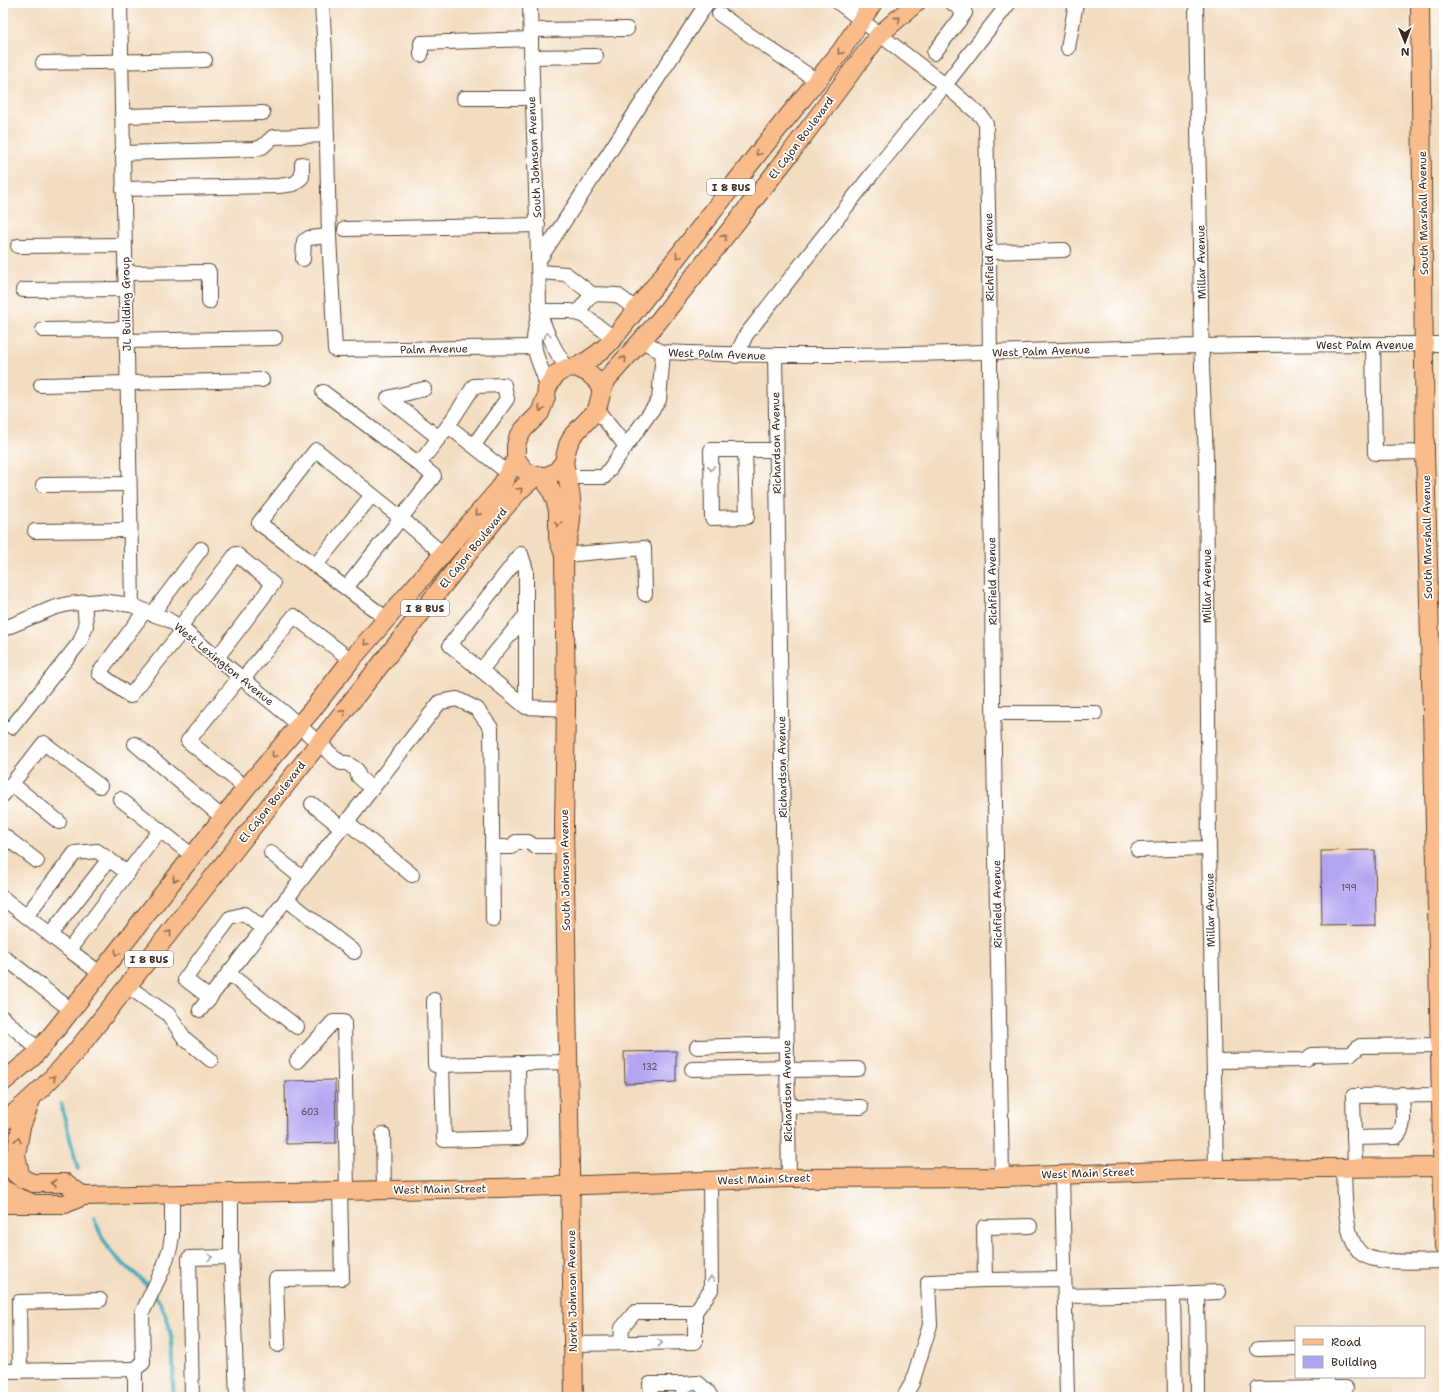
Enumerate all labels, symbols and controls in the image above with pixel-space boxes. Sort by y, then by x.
one-way arrow [893,17,900,24]
north arrow [1385,22,1425,62]
text: N [1400,44,1410,59]
one-way arrow [837,48,844,55]
street label: El Cajon Boulevard [765,94,837,183]
street label: South Johnson Avenue [524,96,545,218]
one-way arrow [756,149,763,156]
street label: South Marshall Avenue [1415,151,1432,275]
road number: I 8 BUS [707,179,755,195]
street label: Richfield Avenue [981,213,998,301]
street label: Millar Avenue [1193,225,1210,299]
one-way arrow [719,234,726,241]
one-way arrow [676,252,683,259]
street label: JL Building Group [118,257,135,351]
one-way arrow [544,331,552,338]
street label: West Palm Avenue [1316,338,1414,353]
street label: Palm Avenue [400,341,468,358]
street label: West Palm Avenue [992,342,1090,361]
street label: West Palm Avenue [668,345,766,364]
one-way arrow [620,356,627,364]
street label: Richardson Avenue [768,392,785,494]
one-way arrow [538,405,545,412]
one-way arrow [707,465,715,471]
street label: South Marshall Avenue [1419,475,1436,599]
one-way arrow [515,487,523,495]
street label: El Cajon Boulevard [436,505,511,592]
one-way arrow [475,508,483,516]
one-way arrow [554,521,562,527]
street label: Richfield Avenue [984,537,1001,625]
street label: Millar Avenue [1200,549,1215,623]
road number: I 8 BUS [401,600,449,616]
street label: West Lexington Avenue [171,619,277,709]
one-way arrow [363,639,370,646]
one-way arrow [339,710,346,717]
street label: Richardson Avenue [774,716,791,818]
one-way arrow [271,751,278,758]
street label: El Cajon Boulevard [236,758,309,846]
street label: South Johnson Avenue [557,809,574,931]
street label: Richfield Avenue [989,860,1006,948]
street label: Millar Avenue [1202,873,1219,947]
one-way arrow [173,875,180,882]
house number: 199 [1341,882,1357,894]
one-way arrow [165,930,172,937]
one-way arrow [115,949,122,956]
road number: I 8 BUS [125,951,173,967]
street label: Richardson Avenue [779,1040,796,1142]
house number: 132 [642,1061,658,1073]
one-way arrow [48,1075,56,1083]
house number: 603 [301,1106,319,1118]
one-way arrow [14,1137,22,1143]
street label: West Main Street [1041,1164,1135,1183]
street label: West Main Street [717,1170,811,1189]
one-way arrow [51,1179,57,1187]
street label: West Main Street [393,1181,487,1198]
street label: North Johnson Avenue [564,1230,581,1352]
one-way arrow [207,1253,213,1262]
one-way arrow [707,1276,715,1282]
legend [1295,1326,1425,1378]
text: Road [1331,1334,1362,1350]
one-way arrow [657,1339,663,1347]
text: Building [1331,1354,1377,1370]

